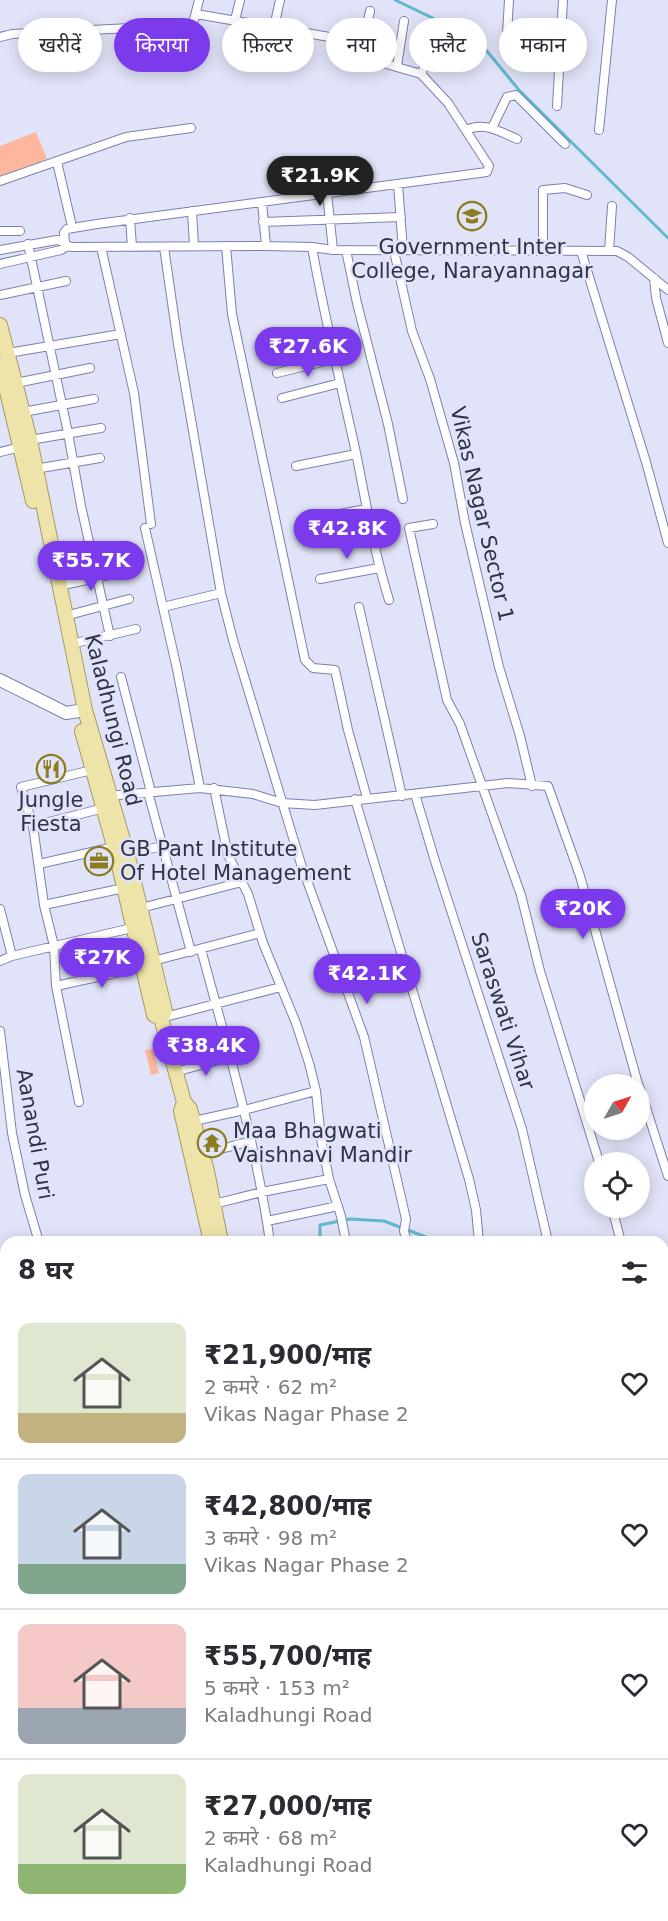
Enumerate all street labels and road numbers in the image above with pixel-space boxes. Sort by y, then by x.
street label: Vikas Nagar Sector 1 [446,404,518,624]
street label: Kaladhungi Road [80,631,146,809]
street label: Saraswati Vihar [466,929,540,1093]
street label: Aanandi Puri [12,1067,58,1201]

